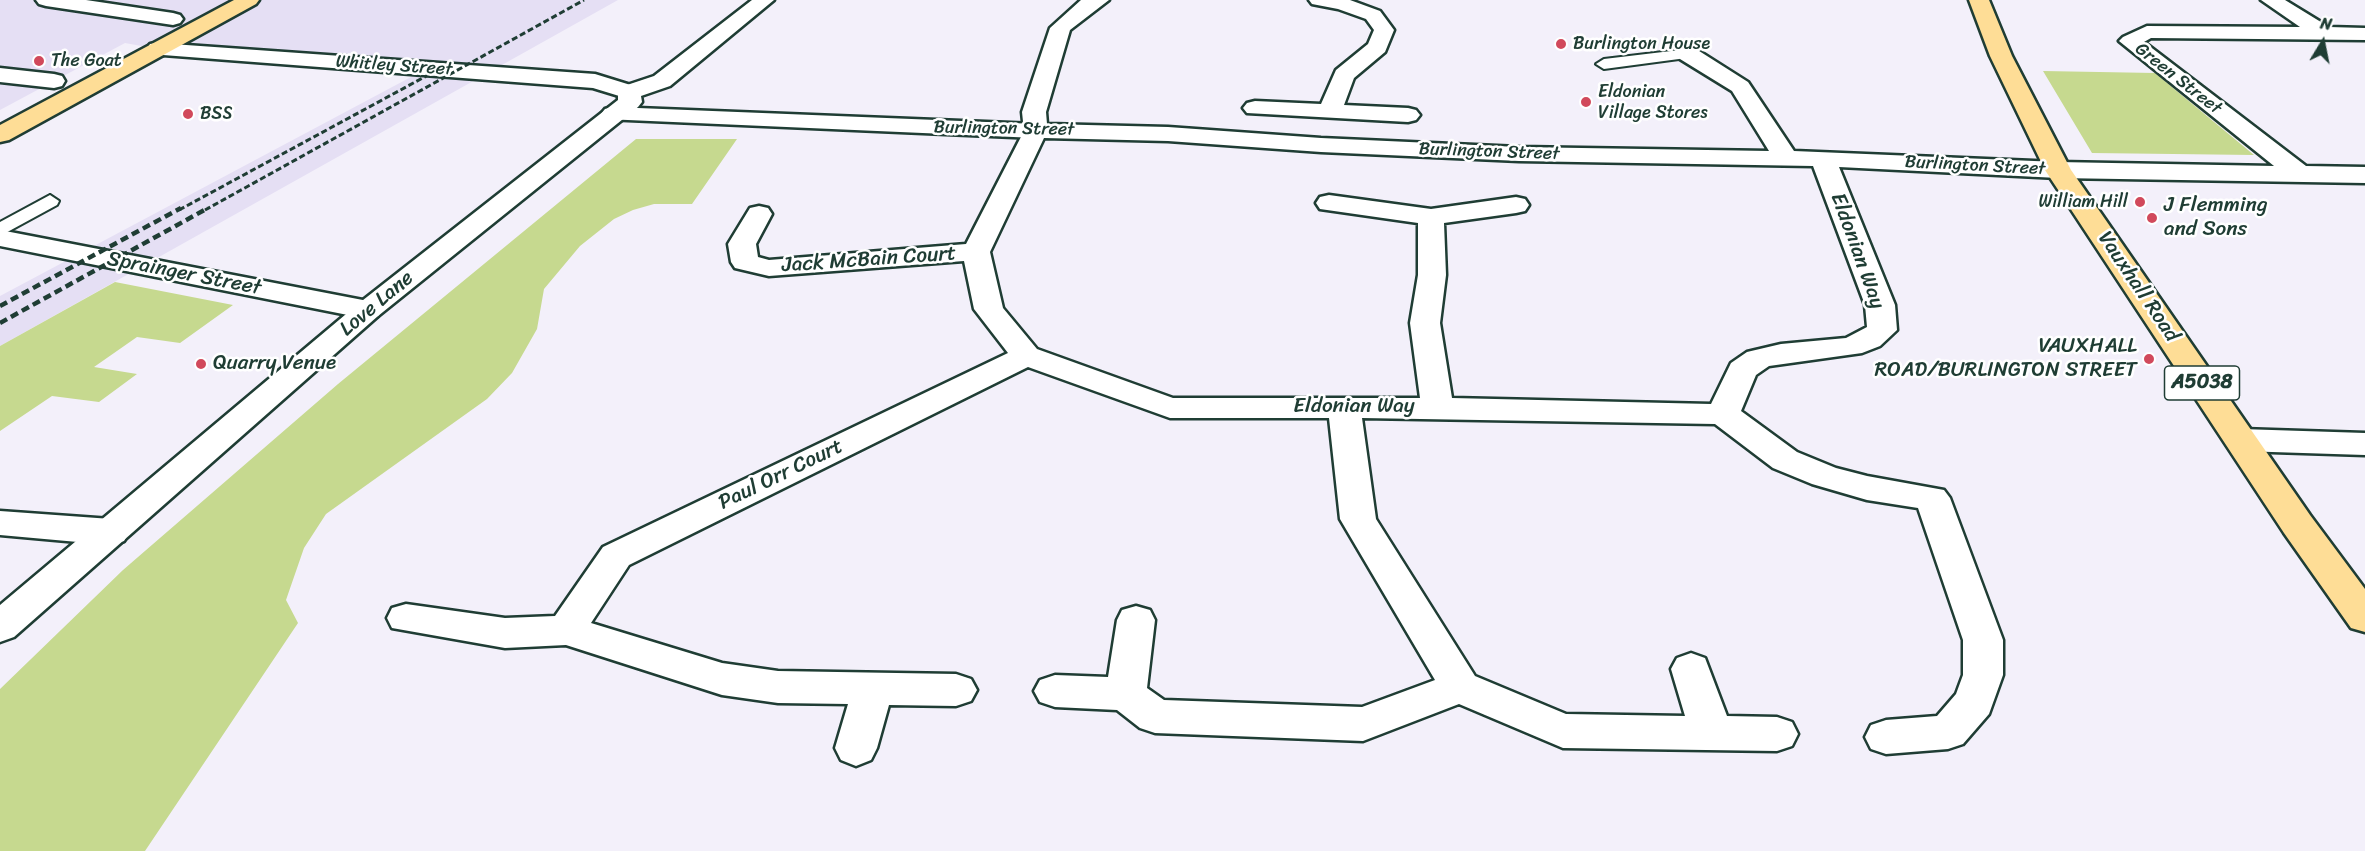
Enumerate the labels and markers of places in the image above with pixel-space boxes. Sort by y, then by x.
place label: Burlington House [1573,33,1710,55]
marker: Burlington House [1554,37,1568,51]
place label: The Goat [51,50,122,72]
marker: The Goat [32,54,46,68]
place label: Eldonian Village Stores [1598,81,1708,124]
marker: Eldonian Village Stores [1579,95,1593,109]
place label: BSS [200,103,232,125]
marker: BSS [181,107,195,121]
place label: William Hill [2038,191,2128,213]
place label: J Flemming and Sons [2164,193,2268,243]
marker: William Hill [2133,195,2147,209]
marker: J Flemming and Sons [2145,211,2159,225]
place label: VAUXHALL ROAD/BURLINGTON STREET [1874,334,2137,384]
place label: Quarry Venue [213,351,336,377]
marker: VAUXHALL ROAD/BURLINGTON STREET [2142,352,2156,366]
marker: Quarry Venue [194,357,208,371]

